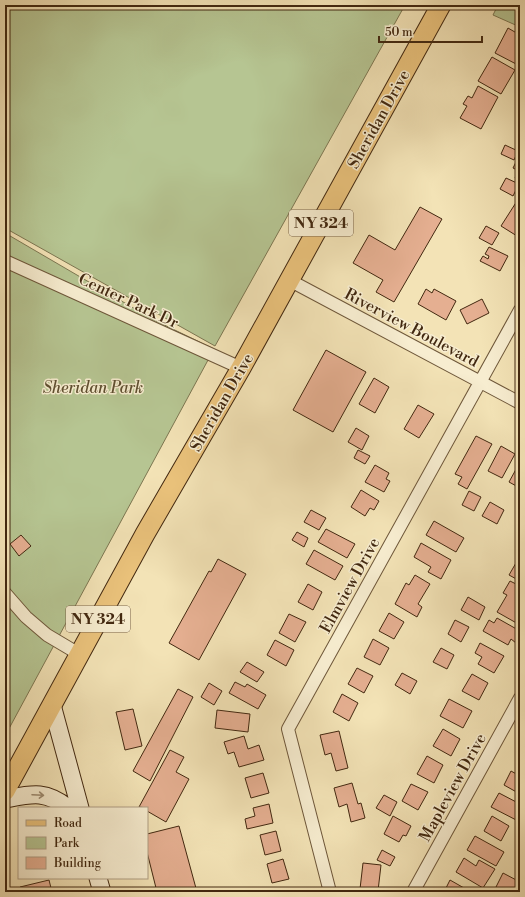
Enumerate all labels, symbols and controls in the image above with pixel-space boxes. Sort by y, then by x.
scale bar [379,18,482,44]
text: 50 m [385,25,413,40]
street label: Sheridan Drive [343,66,414,172]
road number: NY 324 [289,210,353,236]
street label: Center Park Dr [75,269,182,333]
street label: Riverview Boulevard [341,284,482,372]
street label: Sheridan Drive [186,350,258,455]
park label: Sheridan Park [43,378,143,398]
street label: Elmview Drive [315,534,384,637]
road number: NY 324 [66,606,130,632]
street label: Mapleview Drive [415,730,491,845]
one-way arrow [31,791,44,798]
legend [18,807,148,879]
text: Road [54,816,82,831]
text: Park [54,836,80,851]
text: Building [53,856,102,871]

